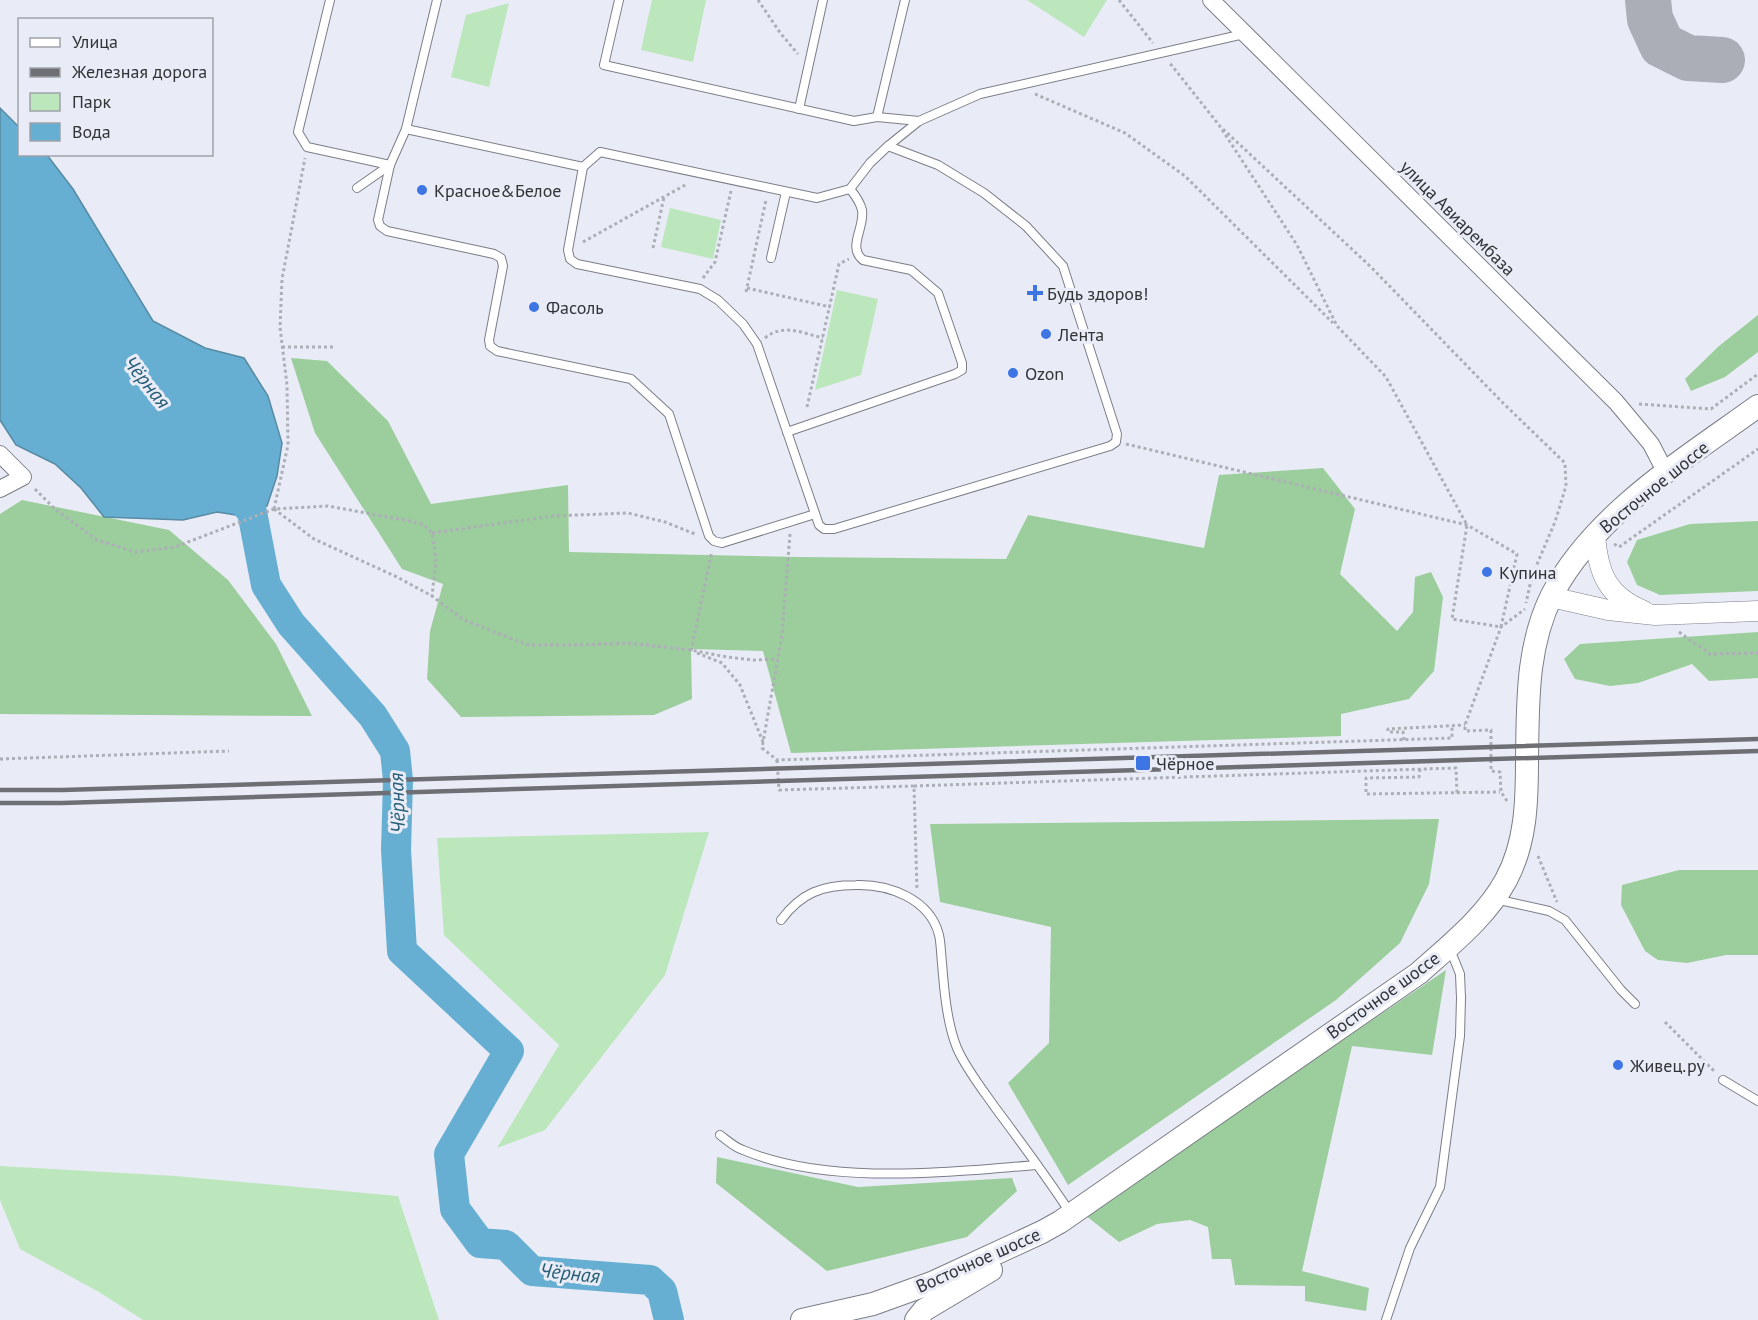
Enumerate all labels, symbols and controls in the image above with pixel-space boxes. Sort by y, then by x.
legend [18,18,213,156]
text: Улица [72,30,118,53]
text: Железная дорога [71,60,207,83]
text: Парк [72,90,112,113]
text: Вода [72,120,111,143]
street label: улица Авиарембаза [1395,155,1521,281]
place label: Красное&Белое [434,179,561,202]
marker: Красное&Белое [415,183,429,197]
place label: Будь здоров! [1047,282,1148,305]
marker: Будь здоров! [1028,286,1042,300]
place label: Фасоль [546,296,604,319]
marker: Фасоль [527,300,541,314]
place label: Лента [1057,323,1104,346]
marker: Лента [1039,327,1053,341]
water label: Чёрная [118,350,177,414]
place label: Ozon [1025,362,1064,385]
marker: Ozon [1006,366,1020,380]
street label: Восточное шоссе [1595,436,1713,538]
place label: Купина [1499,561,1556,584]
marker: Купина [1480,565,1494,579]
place label: Чёрное [1156,752,1214,775]
marker: Чёрное [1134,754,1152,772]
water label: Чёрная [383,772,411,834]
street label: Восточное шоссе [1322,946,1444,1044]
place label: Живец.ру [1629,1054,1706,1077]
marker: Живец.ру [1611,1058,1625,1072]
street label: Восточное шоссе [912,1222,1044,1298]
water label: Чёрная [539,1257,602,1289]

